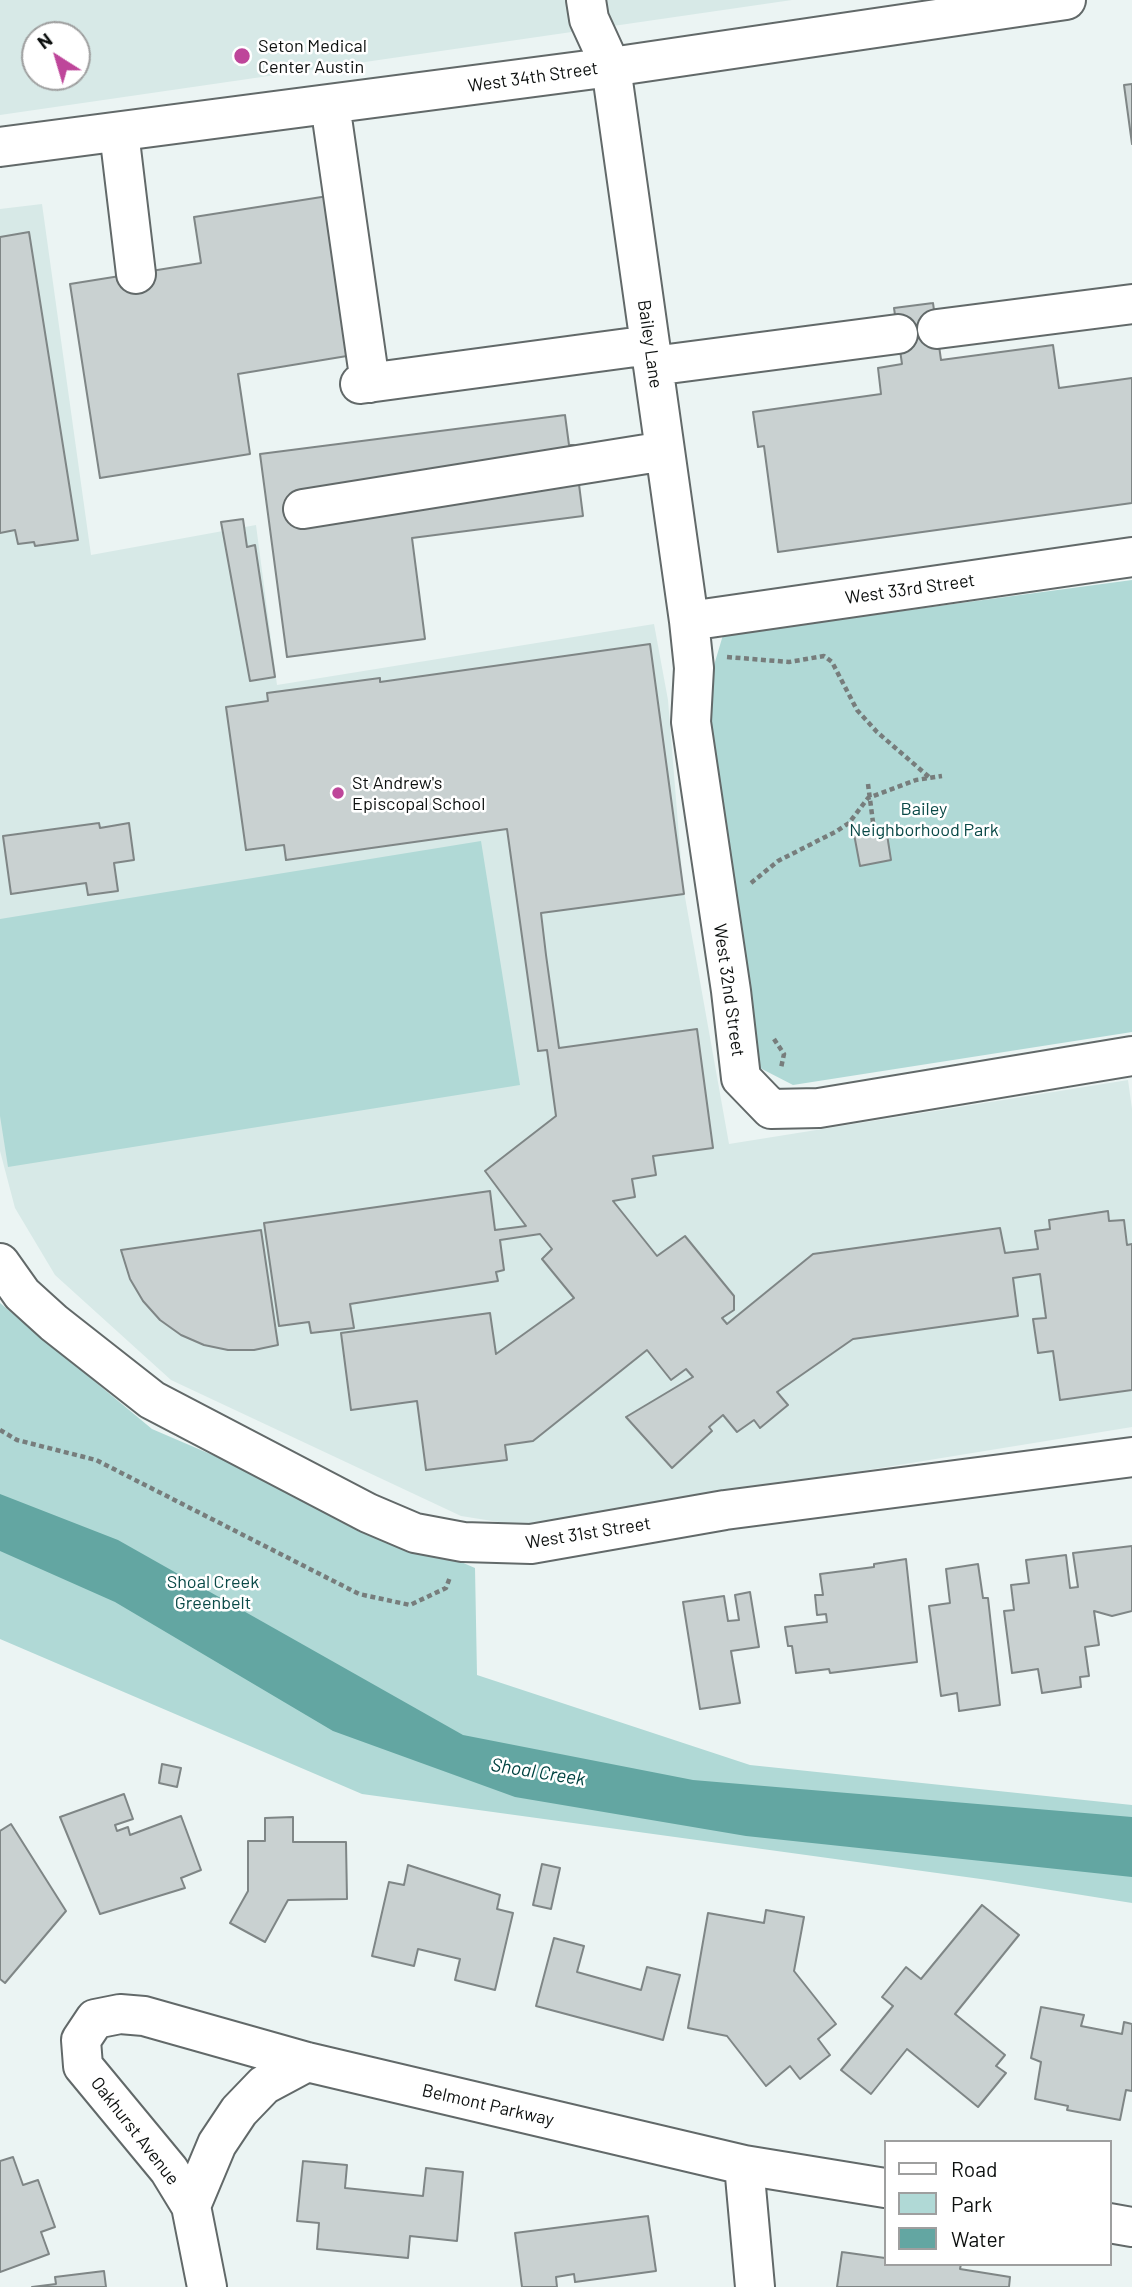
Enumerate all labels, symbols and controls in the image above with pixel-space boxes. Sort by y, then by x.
north arrow [21,21,91,91]
text: N [32,27,56,53]
place label: Seton Medical Center Austin [258,35,367,78]
marker: Seton Medical Center Austin [232,46,252,66]
street label: West 34th Street [466,57,600,97]
street label: Bailey Lane [633,298,667,390]
street label: West 33rd Street [844,569,976,609]
place label: St Andrew's Episcopal School [352,772,485,814]
marker: St Andrew's Episcopal School [330,785,346,801]
park label: Bailey Neighborhood Park [849,798,999,840]
street label: West 32nd Street [709,922,749,1058]
street label: West 31st Street [524,1512,652,1554]
park label: Shoal Creek Greenbelt [167,1571,259,1614]
water label: Shoal Creek [489,1753,587,1791]
street label: Oakhurst Avenue [86,2073,184,2189]
street label: Belmont Parkway [420,2079,556,2131]
legend [884,2140,1111,2266]
text: Road [951,2156,997,2181]
text: Park [951,2191,992,2216]
text: Water [951,2226,1005,2251]

